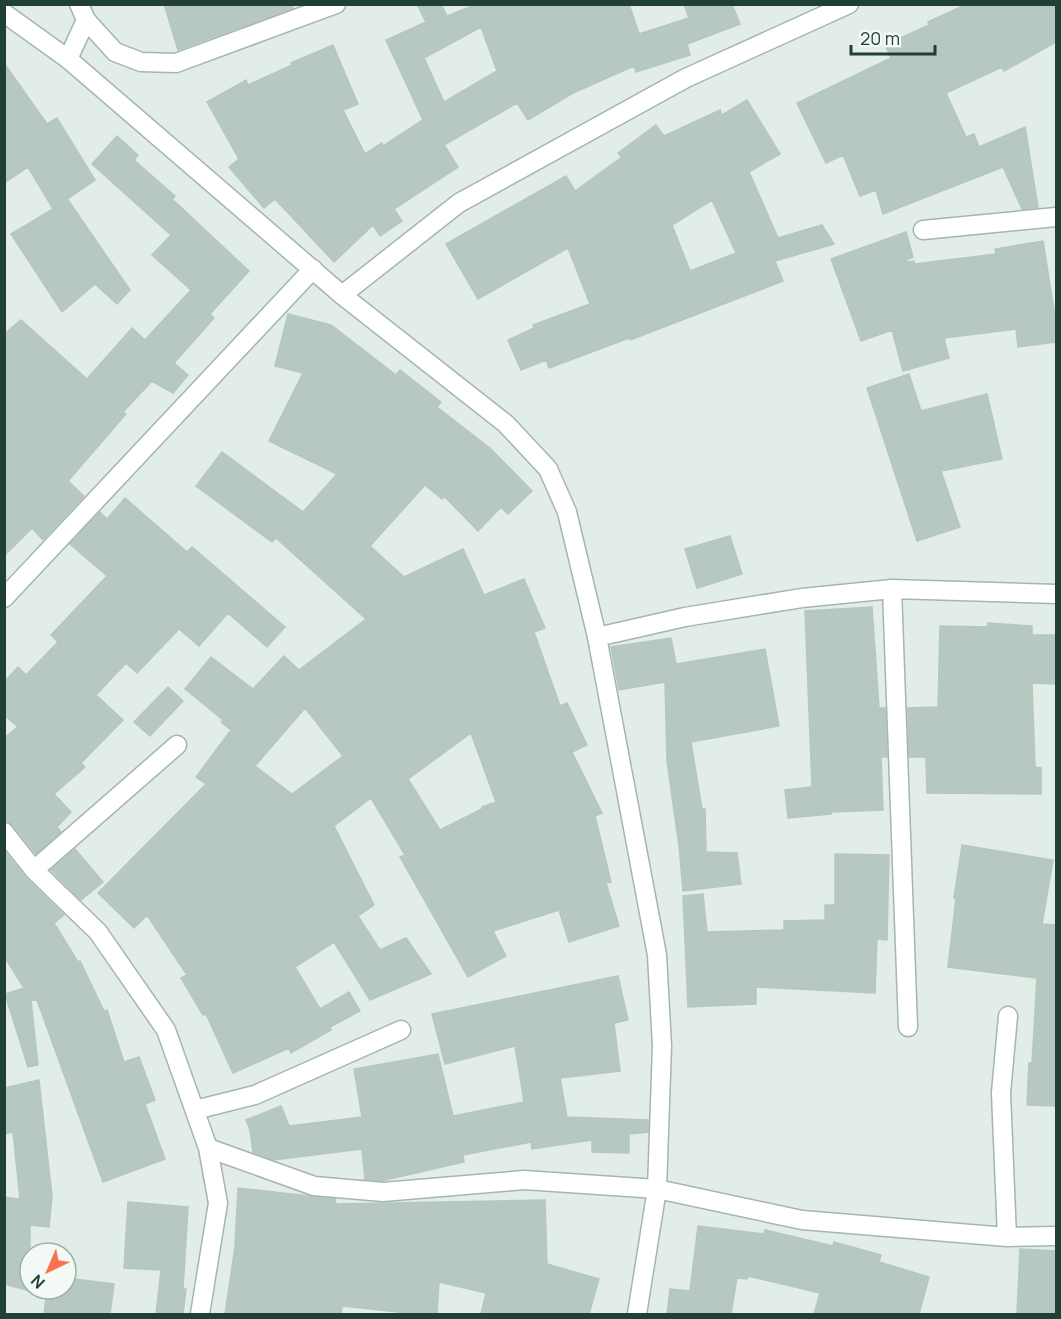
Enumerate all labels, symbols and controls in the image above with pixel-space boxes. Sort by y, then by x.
scale bar [851,18,935,56]
text: 20 m [860,26,900,50]
north arrow [18,1241,78,1301]
text: N [26,1270,49,1294]

